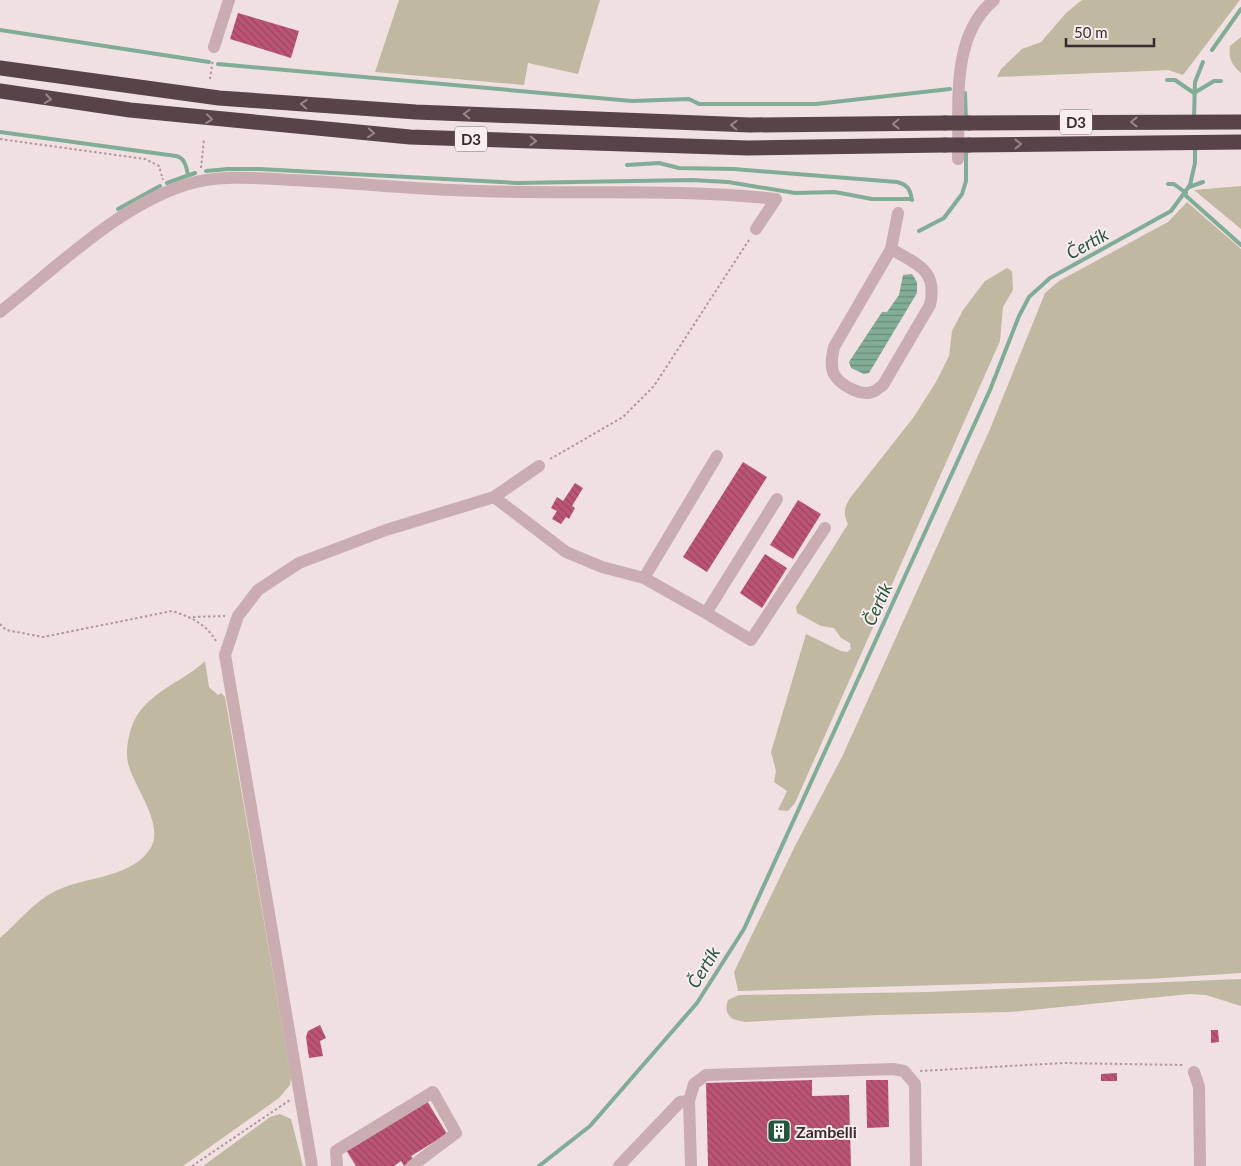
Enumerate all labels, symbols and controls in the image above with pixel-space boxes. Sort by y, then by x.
scale bar [1066,15,1154,47]
text: 50 m [1074,23,1108,41]
one-way arrow [44,93,52,104]
one-way arrow [300,99,308,110]
one-way arrow [462,109,470,120]
road number: D3 [1060,110,1092,134]
one-way arrow [206,113,214,124]
one-way arrow [1130,117,1138,127]
one-way arrow [892,118,900,129]
one-way arrow [730,119,738,130]
road number: D3 [455,126,487,152]
one-way arrow [368,128,376,139]
one-way arrow [530,136,538,147]
one-way arrow [1014,139,1022,149]
water label: Čertík [1062,222,1112,263]
water label: Čertík [858,579,897,629]
water label: Čertík [682,942,724,992]
building icon: Zambelli [766,1118,792,1144]
place label: Zambelli [796,1122,857,1141]

